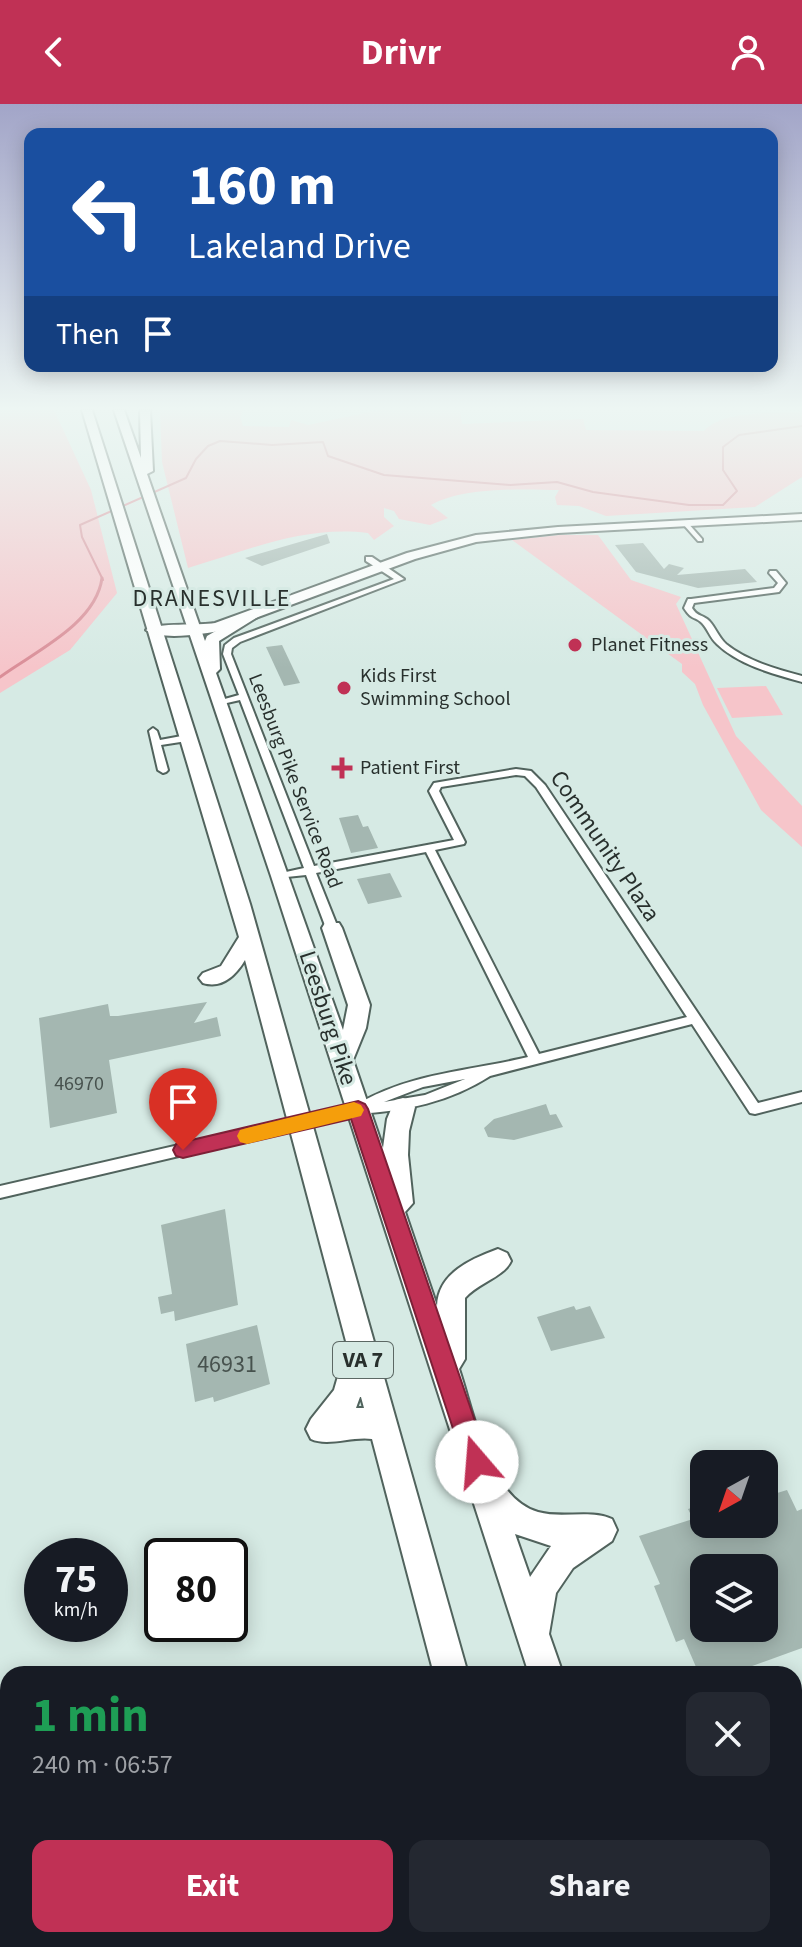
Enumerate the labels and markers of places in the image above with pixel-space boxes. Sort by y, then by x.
place label: Planet Fitness [591,631,708,659]
marker: Planet Fitness [566,636,584,654]
place label: Kids First Swimming School [360,662,511,713]
marker: Kids First Swimming School [335,679,353,697]
place label: Patient First [360,754,460,782]
marker: Patient First [331,757,353,779]
pin [149,1068,217,1150]

